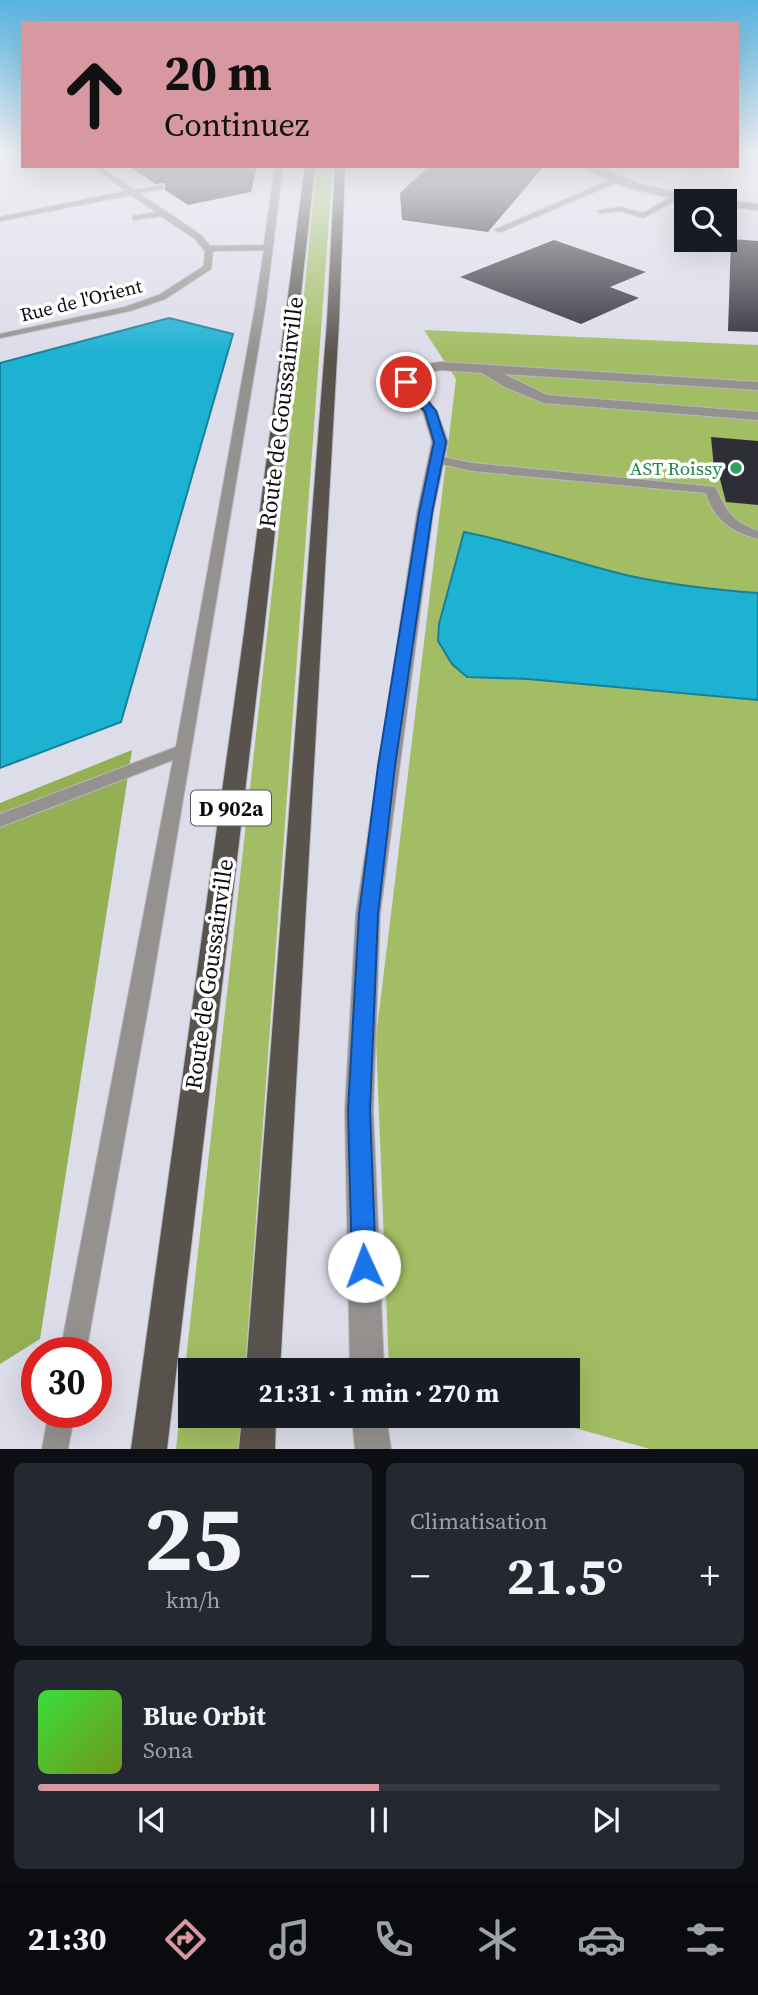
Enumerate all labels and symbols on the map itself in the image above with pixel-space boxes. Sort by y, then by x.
street label: Rue de l'Orient [17,272,145,328]
street label: Route de Goussainville [251,295,311,529]
pin [376,352,436,412]
place label: AST Roissy [630,455,722,481]
marker: AST Roissy [728,460,744,476]
road number: D 902a [191,790,271,826]
street label: Route de Goussainville [177,857,241,1091]
position arrow [327,1229,401,1303]
speed limit sign: 30 [21,1337,112,1428]

